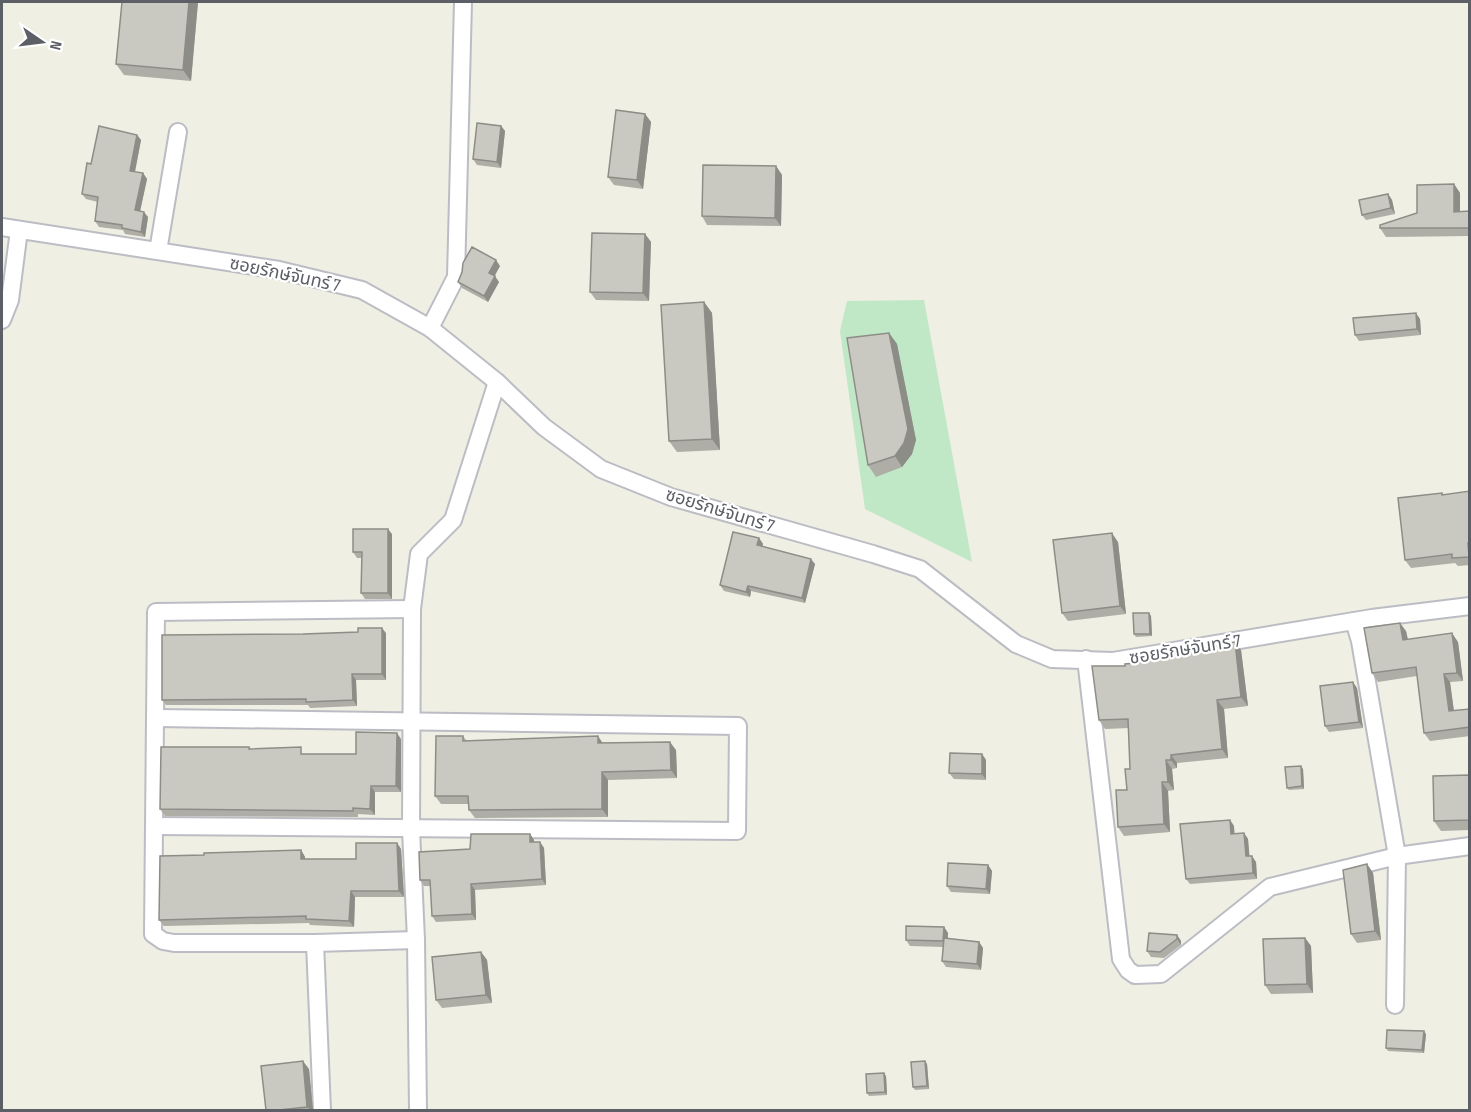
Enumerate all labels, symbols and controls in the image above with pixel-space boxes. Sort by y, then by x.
north arrow [12,12,72,72]
text: N [45,39,65,52]
street label: ซอยรักษ์จันทร์ 7 [228,253,343,297]
street label: ซอยรักษ์จันทร์ 7 [663,484,778,537]
street label: ซอยรักษ์จันทร์ 7 [1128,630,1243,669]

